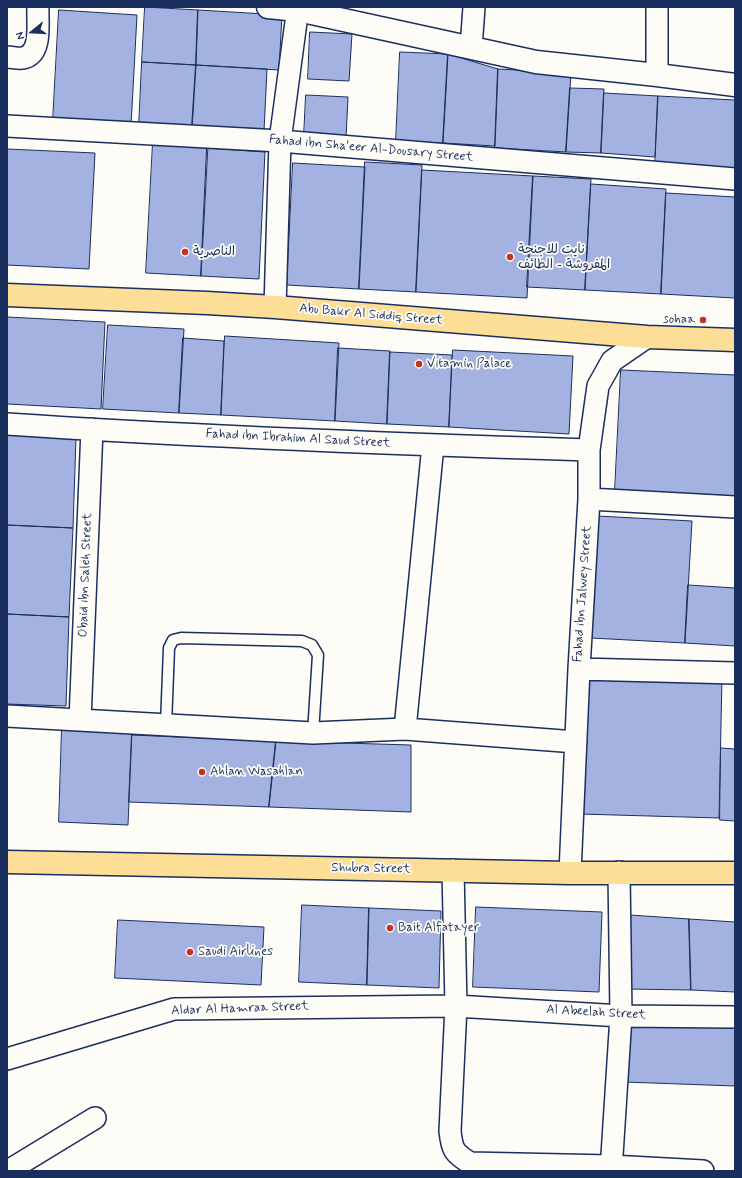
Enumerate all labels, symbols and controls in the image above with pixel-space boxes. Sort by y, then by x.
north arrow [12,12,52,52]
text: N [13,30,28,41]
street label: Fahad ibn Sha'eer Al-Dousary Street [268,132,474,166]
place label: نايت للاجنحة المفروشة - الطائف [518,242,610,273]
place label: الناصرية [193,244,235,260]
marker: الناصرية [180,247,190,257]
marker: نايت للاجنحة المفروشة - الطائف [505,252,515,262]
street label: Abu Bakr Al Siddiq Street [298,301,444,329]
place label: sohaa [663,312,695,328]
marker: sohaa [698,315,708,325]
place label: Vitamin Palace [427,356,511,372]
marker: Vitamin Palace [414,359,424,369]
street label: Fahad ibn Ibrahim Al Saud Street [205,426,391,452]
street label: Obaid ibn Saleh Street [76,512,96,638]
street label: Fahad ibn Jalwey Street [570,525,596,663]
place label: Ahlan Wasahlan [210,764,303,780]
marker: Ahlan Wasahlan [197,767,207,777]
street label: Shubra Street [331,861,411,877]
place label: Bait Alfatayer [398,920,479,936]
marker: Bait Alfatayer [385,923,395,933]
place label: Saudi Airlines [198,944,273,960]
marker: Saudi Airlines [185,947,195,957]
street label: Aldar Al Hamraa Street [171,999,309,1019]
street label: Al Abeelah Street [546,1003,646,1023]

